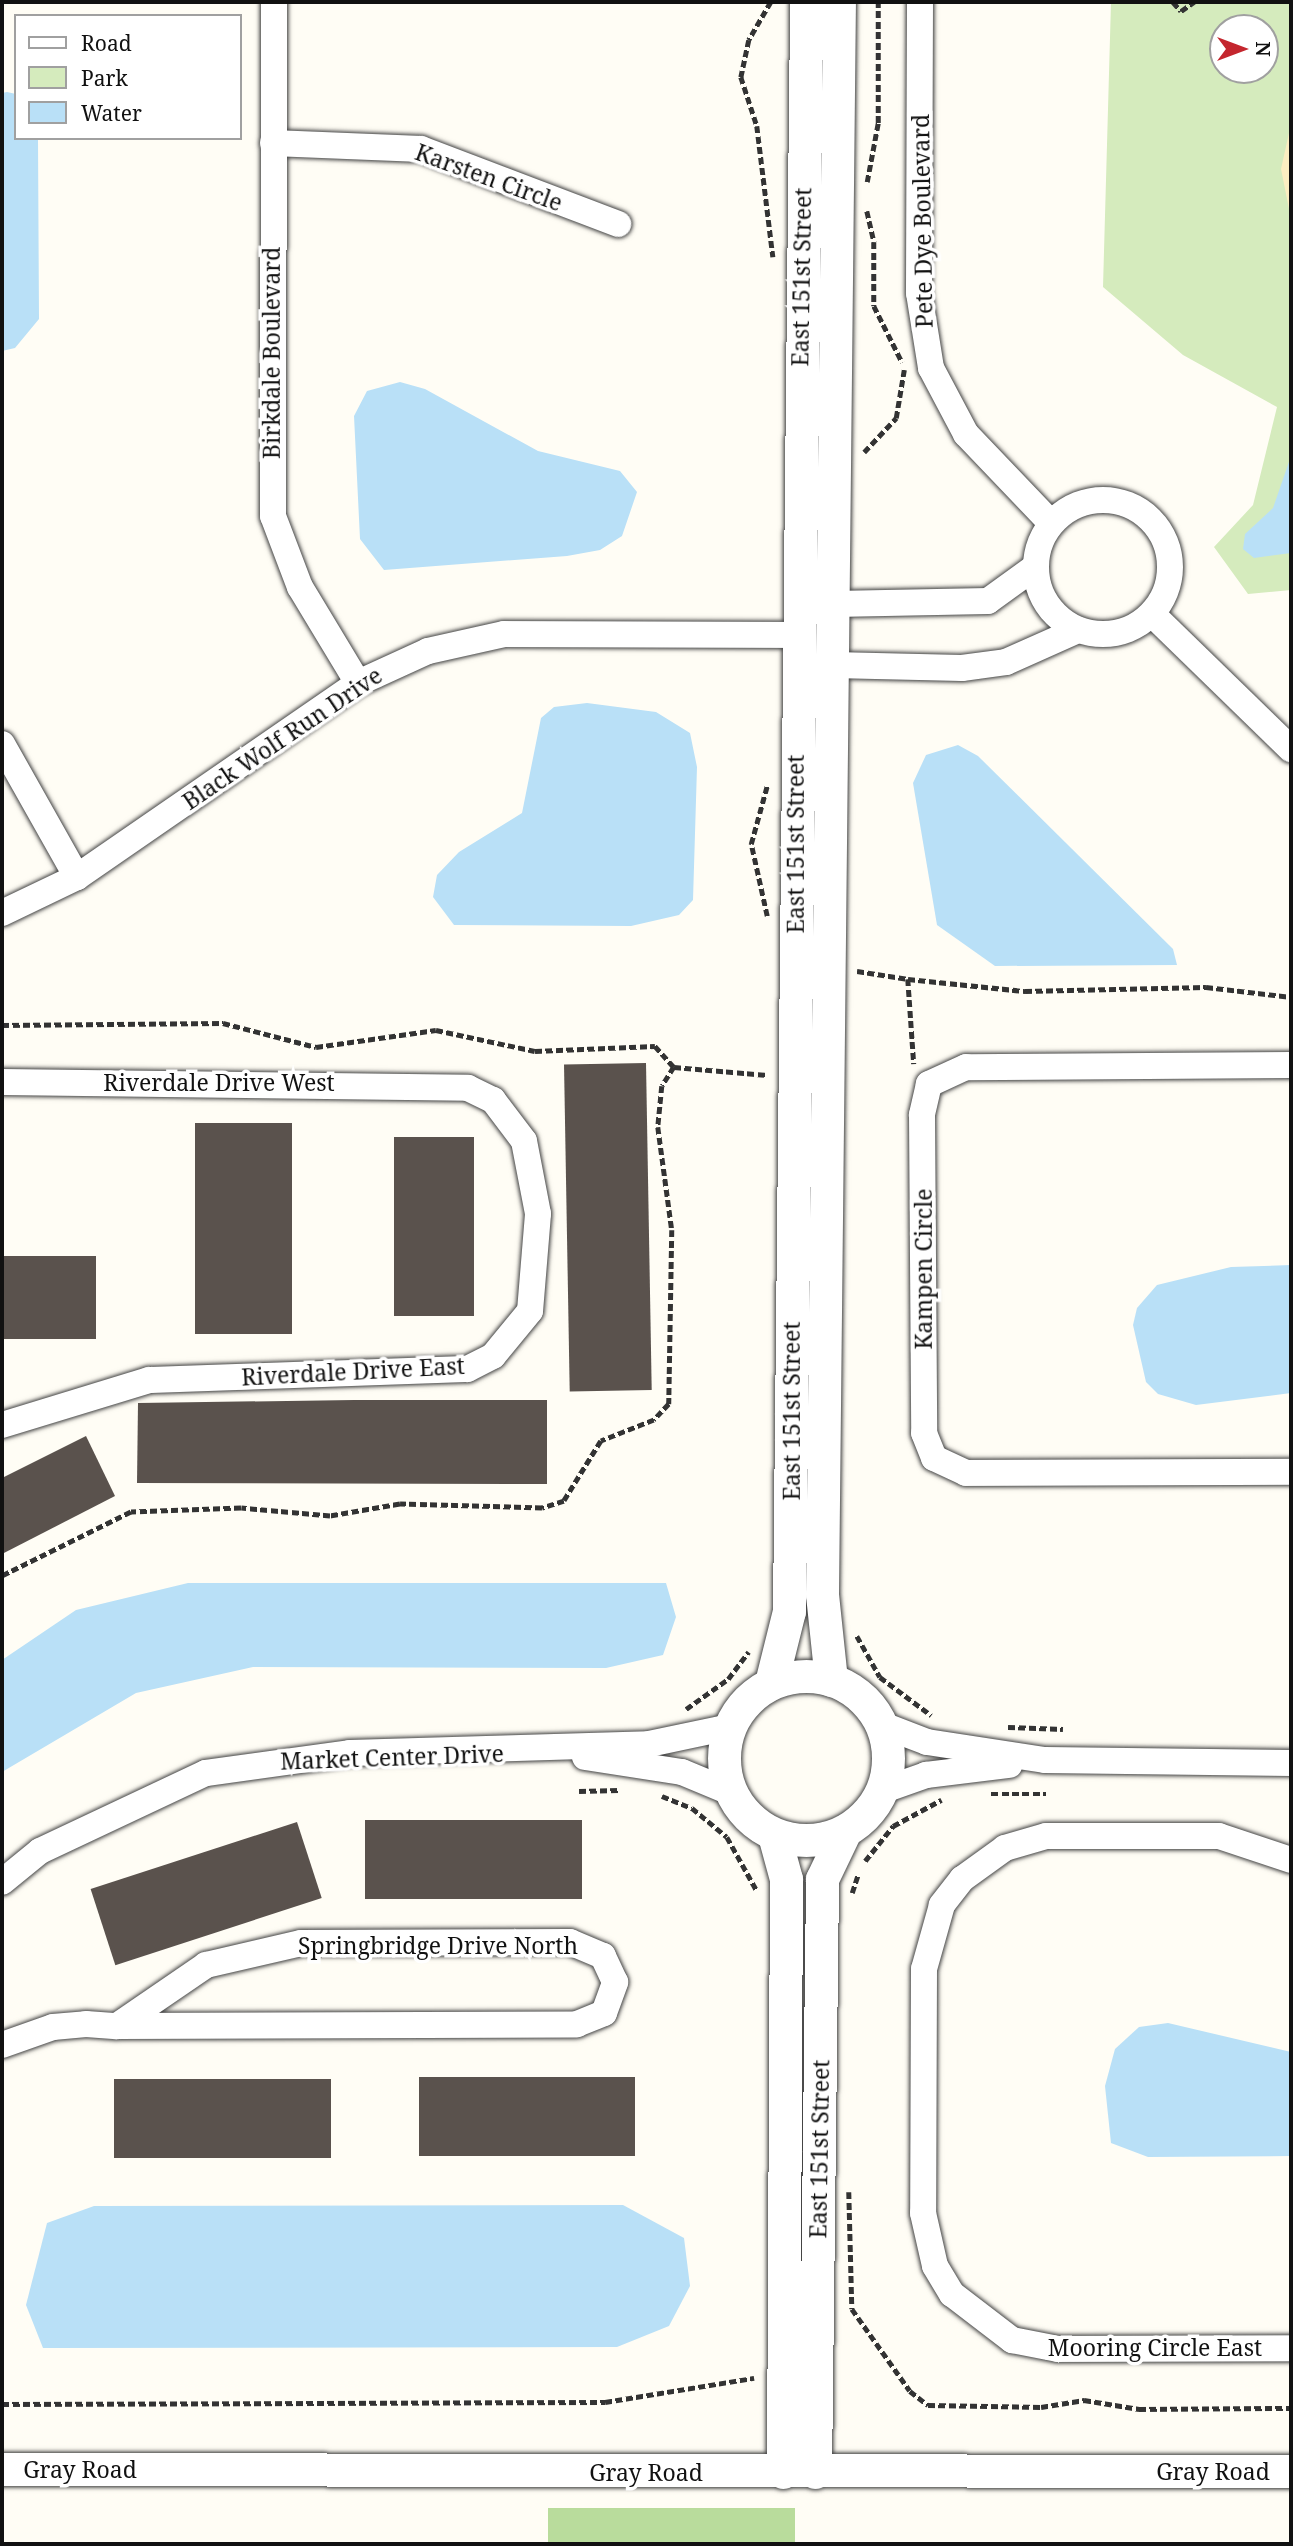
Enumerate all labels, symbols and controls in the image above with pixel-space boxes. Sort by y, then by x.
legend [14,14,242,140]
north arrow [1209,14,1279,84]
text: Road [81,29,132,57]
text: N [1250,42,1276,56]
text: Park [81,64,128,92]
text: Water [81,99,142,127]
street label: Pete Dye Boulevard [906,114,938,328]
street label: Karsten Circle [412,138,566,216]
street label: East 151st Street [786,187,816,367]
street label: Birkdale Boulevard [257,247,285,459]
street label: Black Wolf Run Drive [177,661,387,815]
street label: East 151st Street [781,755,809,933]
street label: Riverdale Drive West [103,1068,335,1096]
street label: Kampen Circle [909,1188,937,1350]
street label: East 151st Street [777,1322,805,1500]
street label: Riverdale Drive East [241,1351,465,1391]
street label: Market Center Drive [280,1739,504,1775]
street label: Springbridge Drive North [298,1931,578,1959]
street label: East 151st Street [804,2059,834,2239]
street label: Mooring Circle East [1048,2333,1262,2361]
street label: Gray Road [23,2455,137,2483]
street label: Gray Road [1156,2457,1270,2485]
street label: Gray Road [589,2458,703,2486]

